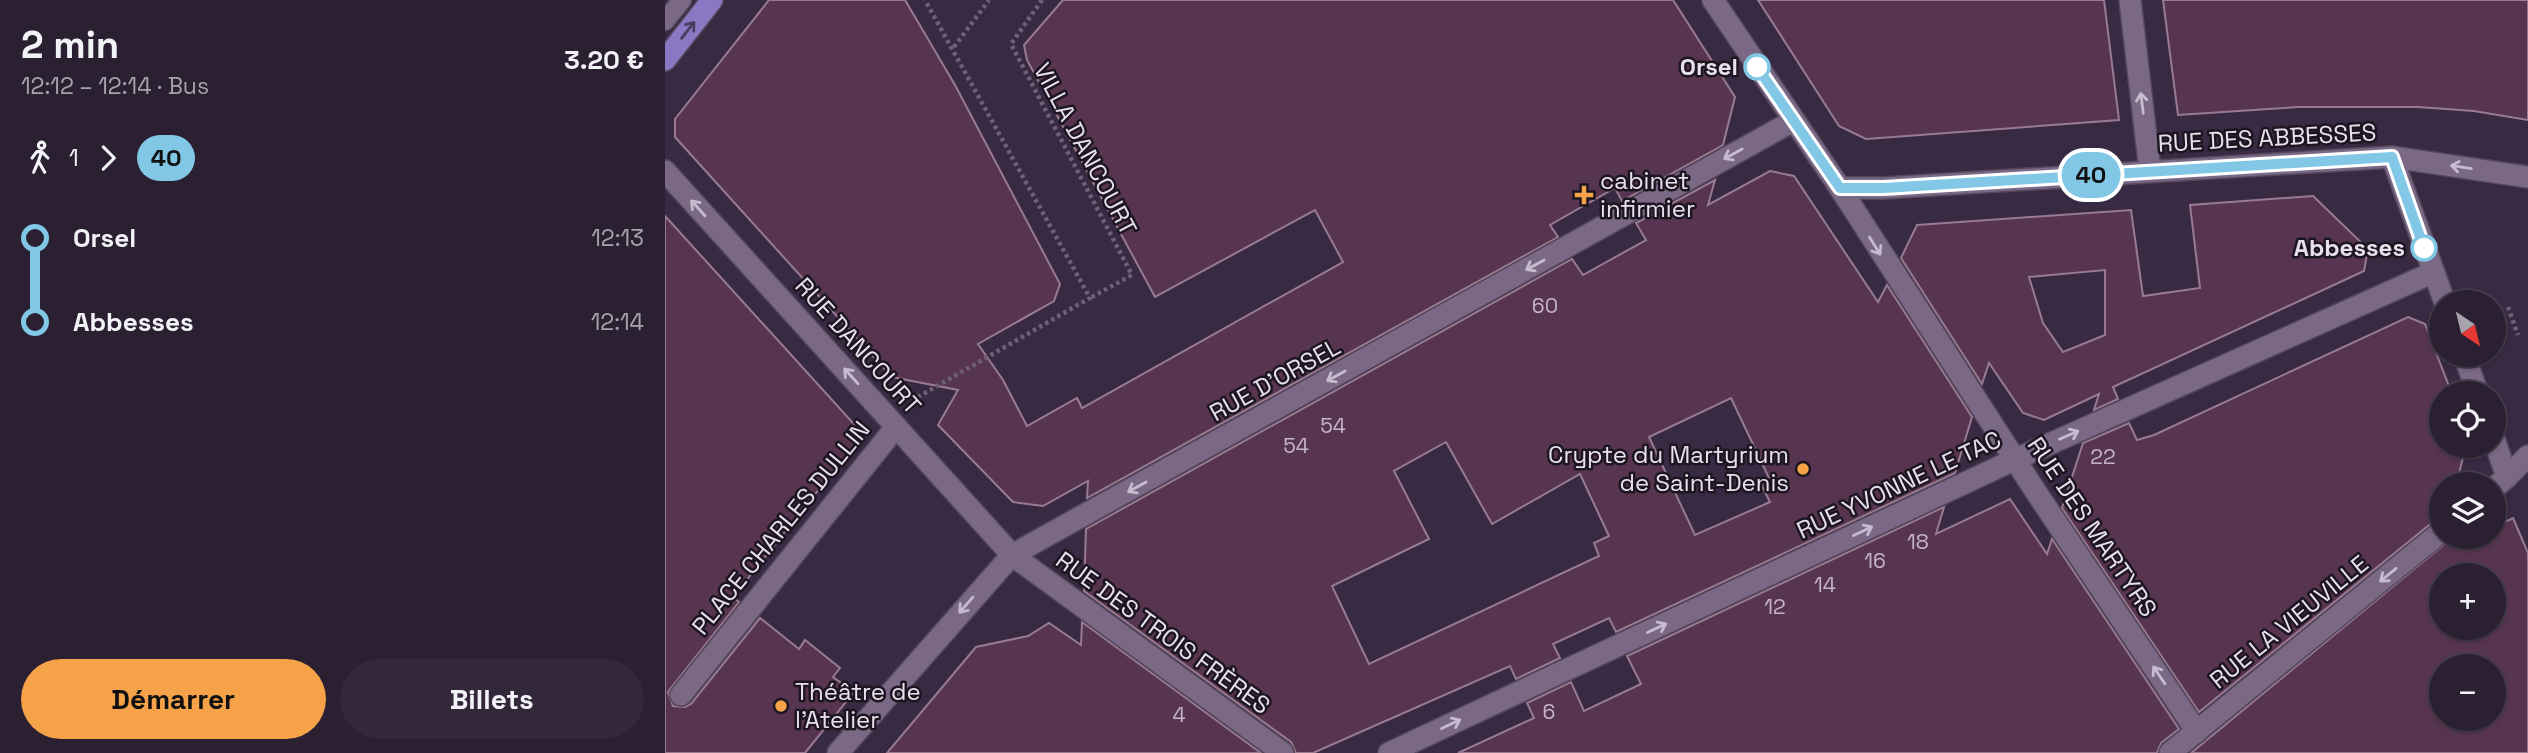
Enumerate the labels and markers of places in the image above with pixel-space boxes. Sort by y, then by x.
place label: Orsel [1680,51,1738,82]
marker: Orsel [1744,54,1770,80]
place label: cabinet infirmier [1600,165,1695,224]
marker: cabinet infirmier [1574,185,1594,205]
place label: Abbesses [2294,232,2405,263]
marker: Abbesses [2411,235,2437,261]
place label: Crypte du Martyrium de Saint-Denis [1548,439,1789,498]
marker: Crypte du Martyrium de Saint-Denis [1795,461,1811,477]
place label: Théâtre de l'Atelier [795,676,921,735]
marker: Théâtre de l'Atelier [773,698,789,714]

